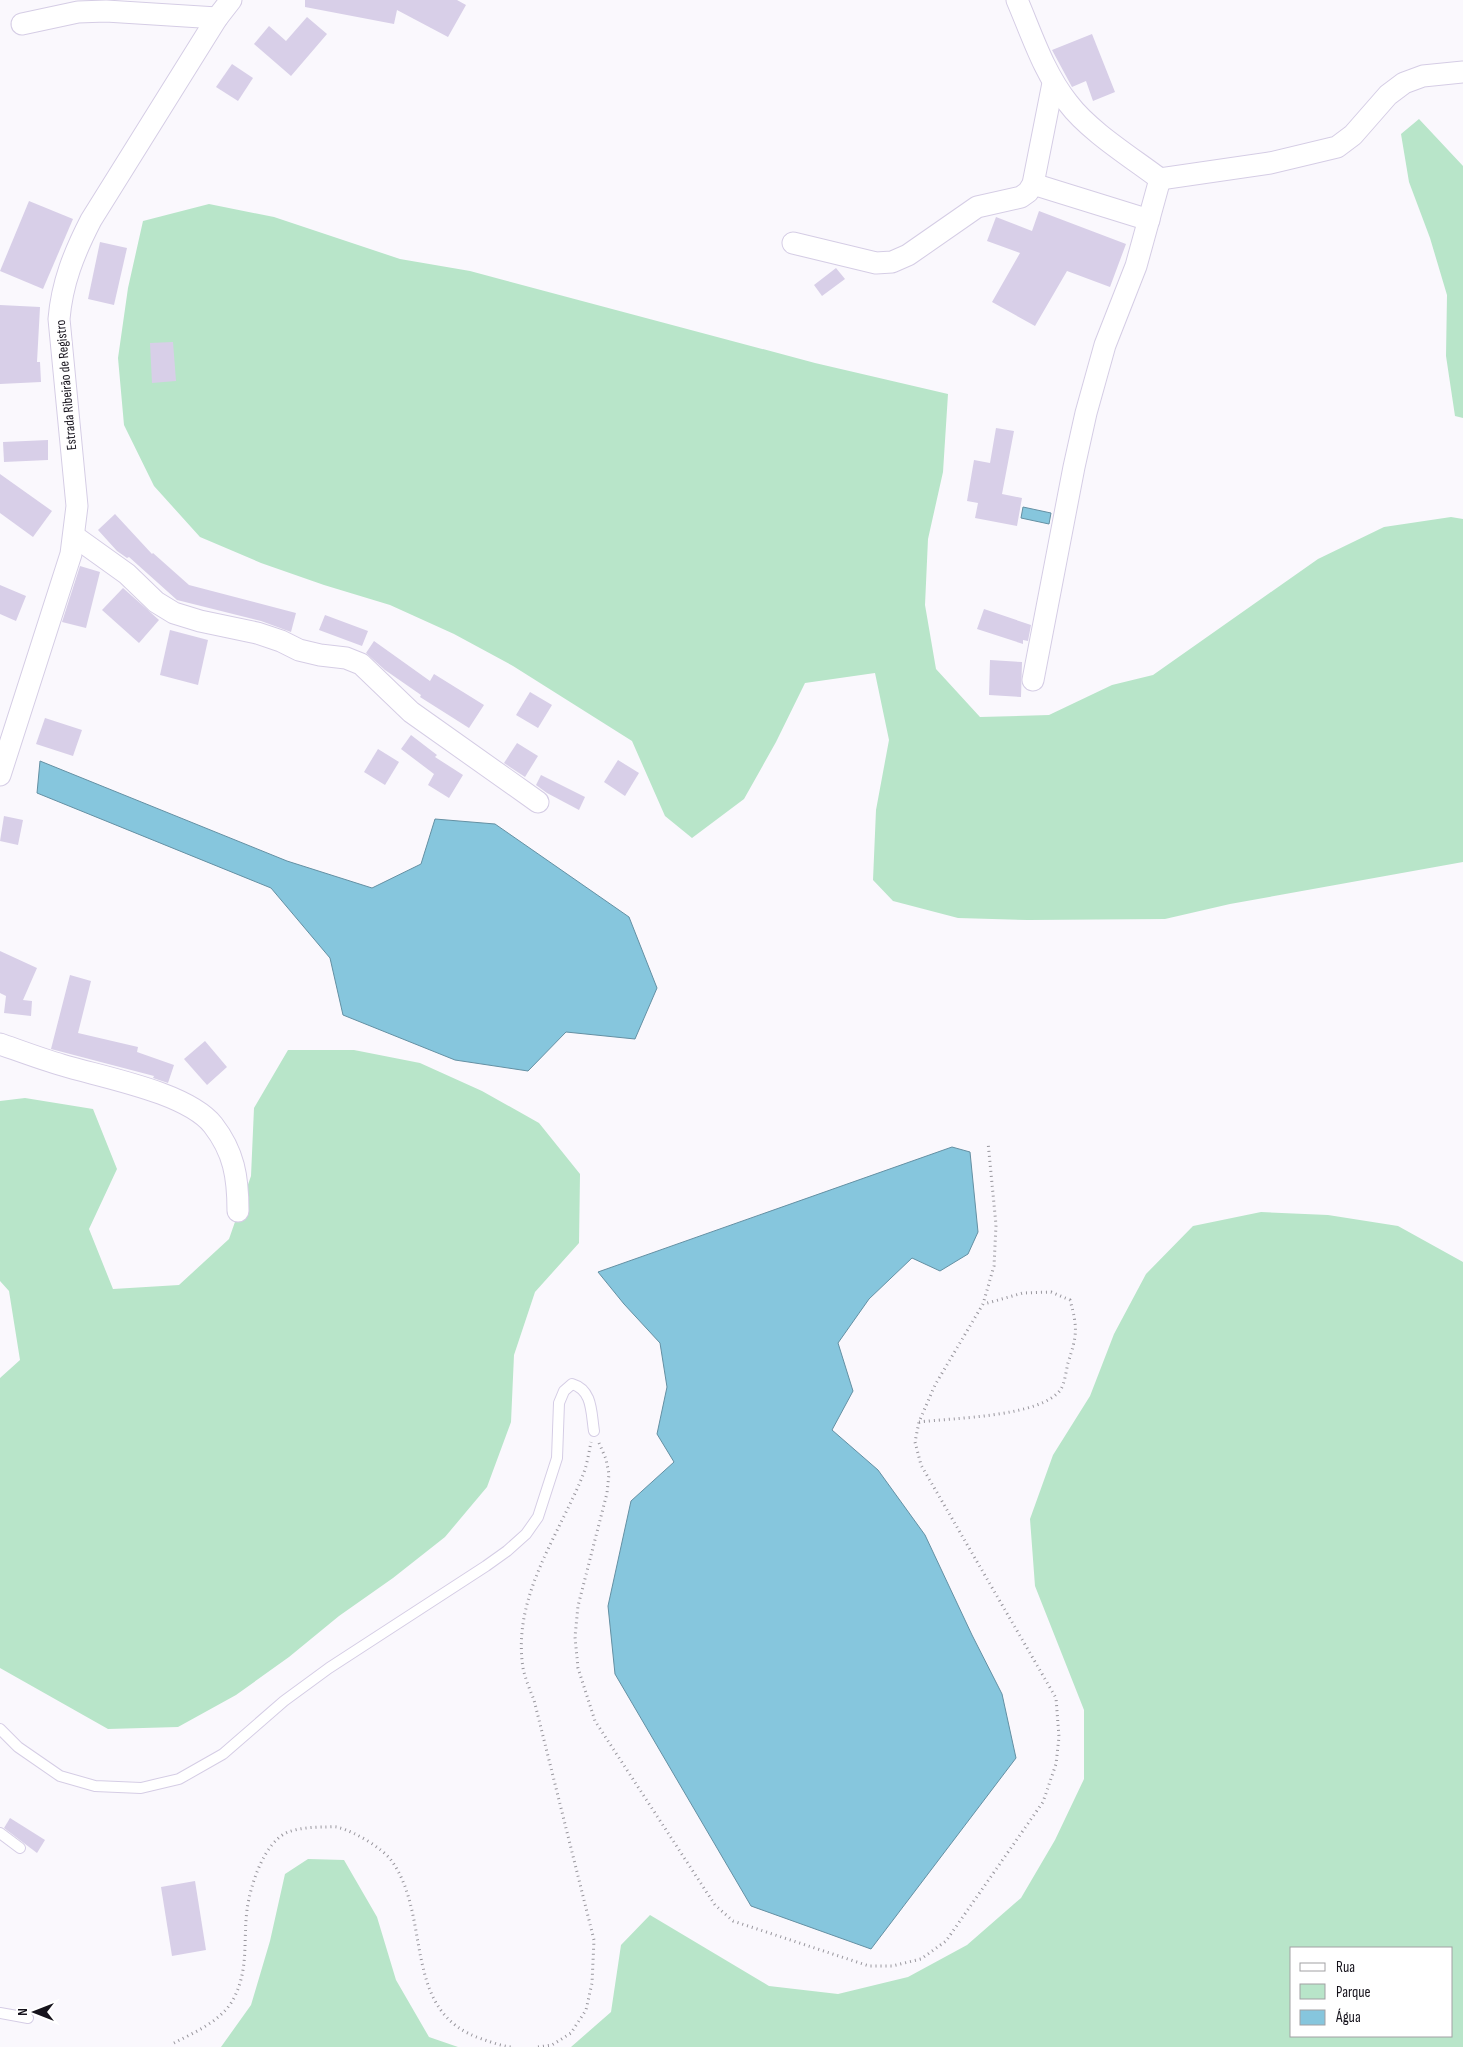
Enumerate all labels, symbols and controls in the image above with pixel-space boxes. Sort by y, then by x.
street label: Estrada Ribeirão de Registro [52,319,80,451]
legend [1290,1947,1453,2037]
text: Rua [1336,1958,1355,1977]
text: Parque [1336,1983,1371,2002]
north arrow [10,1987,60,2037]
text: N [14,2008,31,2016]
text: Água [1335,2008,1361,2027]

